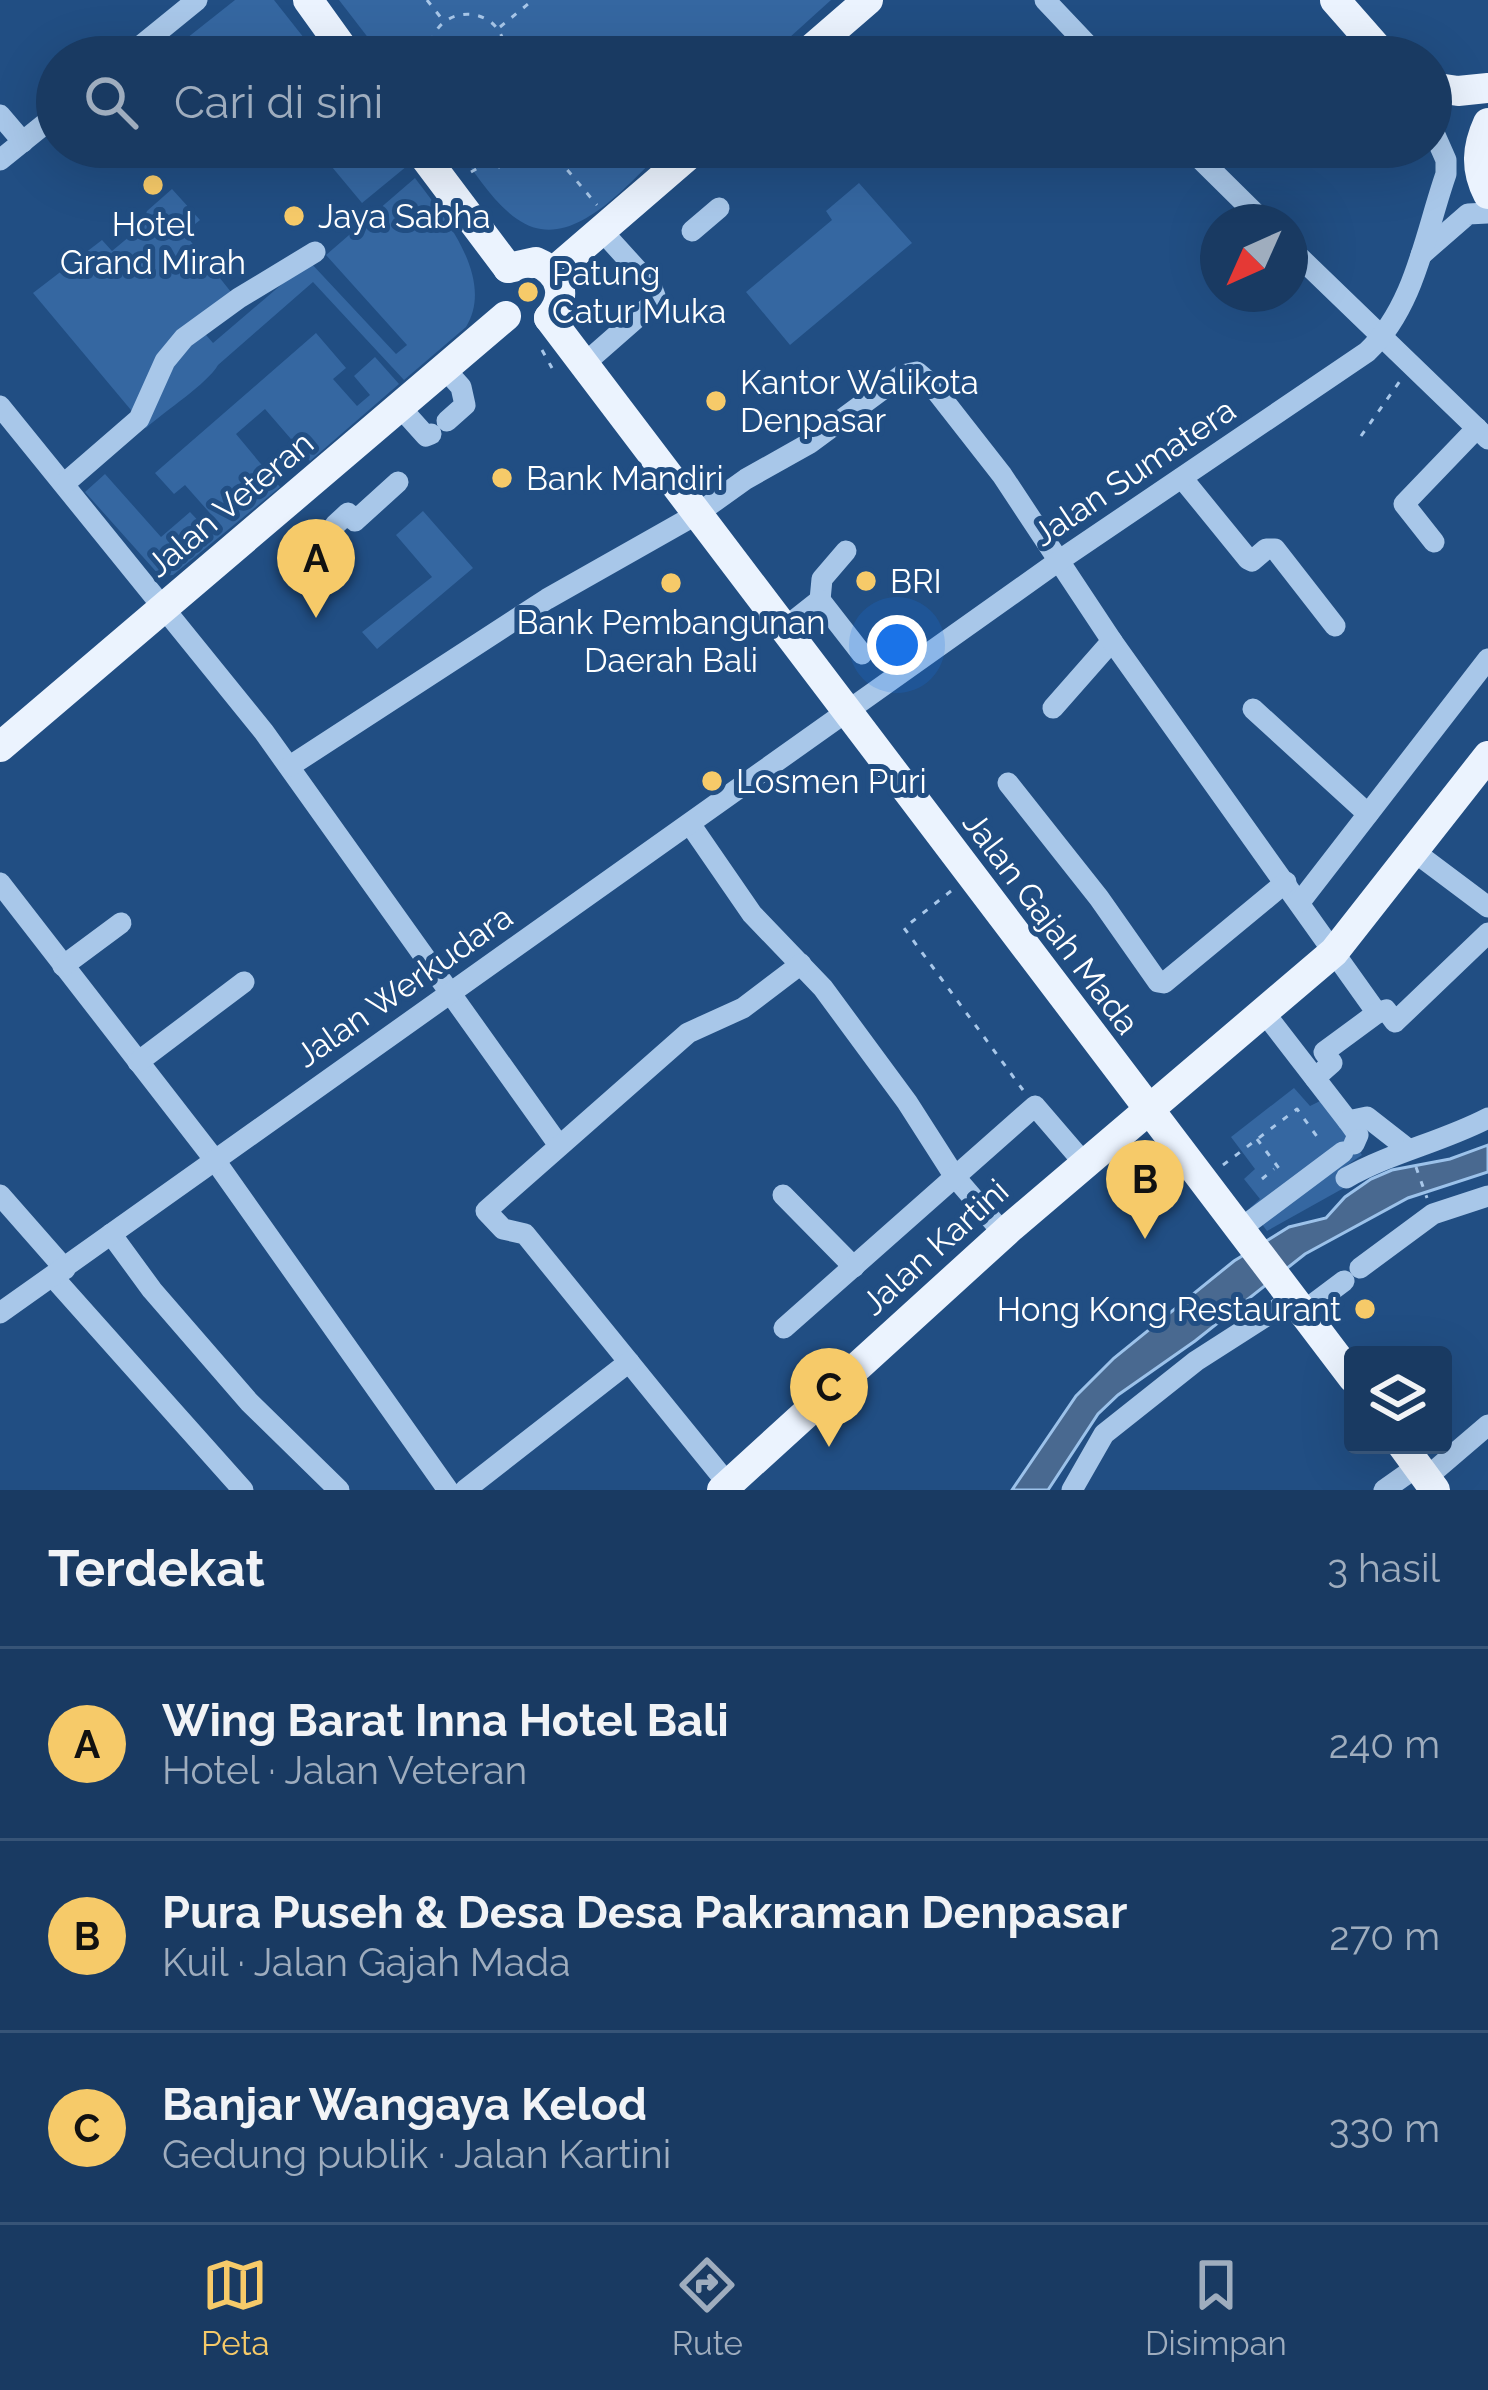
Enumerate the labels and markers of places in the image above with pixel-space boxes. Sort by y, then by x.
marker: Hotel Grand Mirah [140,172,166,198]
place label: Jaya Sabha [318,197,491,236]
marker: Jaya Sabha [281,203,307,229]
place label: Hotel Grand Mirah [60,205,246,282]
place label: Patung Catur Muka [552,254,726,331]
marker: Patung Catur Muka [515,279,541,305]
place label: Kantor Walikota Denpasar [740,363,979,440]
marker: Kantor Walikota Denpasar [703,388,729,414]
place label: Bank Mandiri [526,459,724,498]
marker: Bank Mandiri [489,465,515,491]
pin: A [277,519,355,618]
place label: BRI [890,562,942,601]
marker: BRI [853,568,879,594]
marker: Bank Pembangunan Daerah Bali [658,570,684,596]
place label: Bank Pembangunan Daerah Bali [516,603,826,680]
place label: Losmen Puri [736,762,927,801]
marker: Losmen Puri [699,768,725,794]
pin: B [1106,1140,1184,1239]
place label: Hong Kong Restaurant [997,1290,1341,1329]
marker: Hong Kong Restaurant [1352,1296,1378,1322]
pin: C [790,1348,868,1447]

